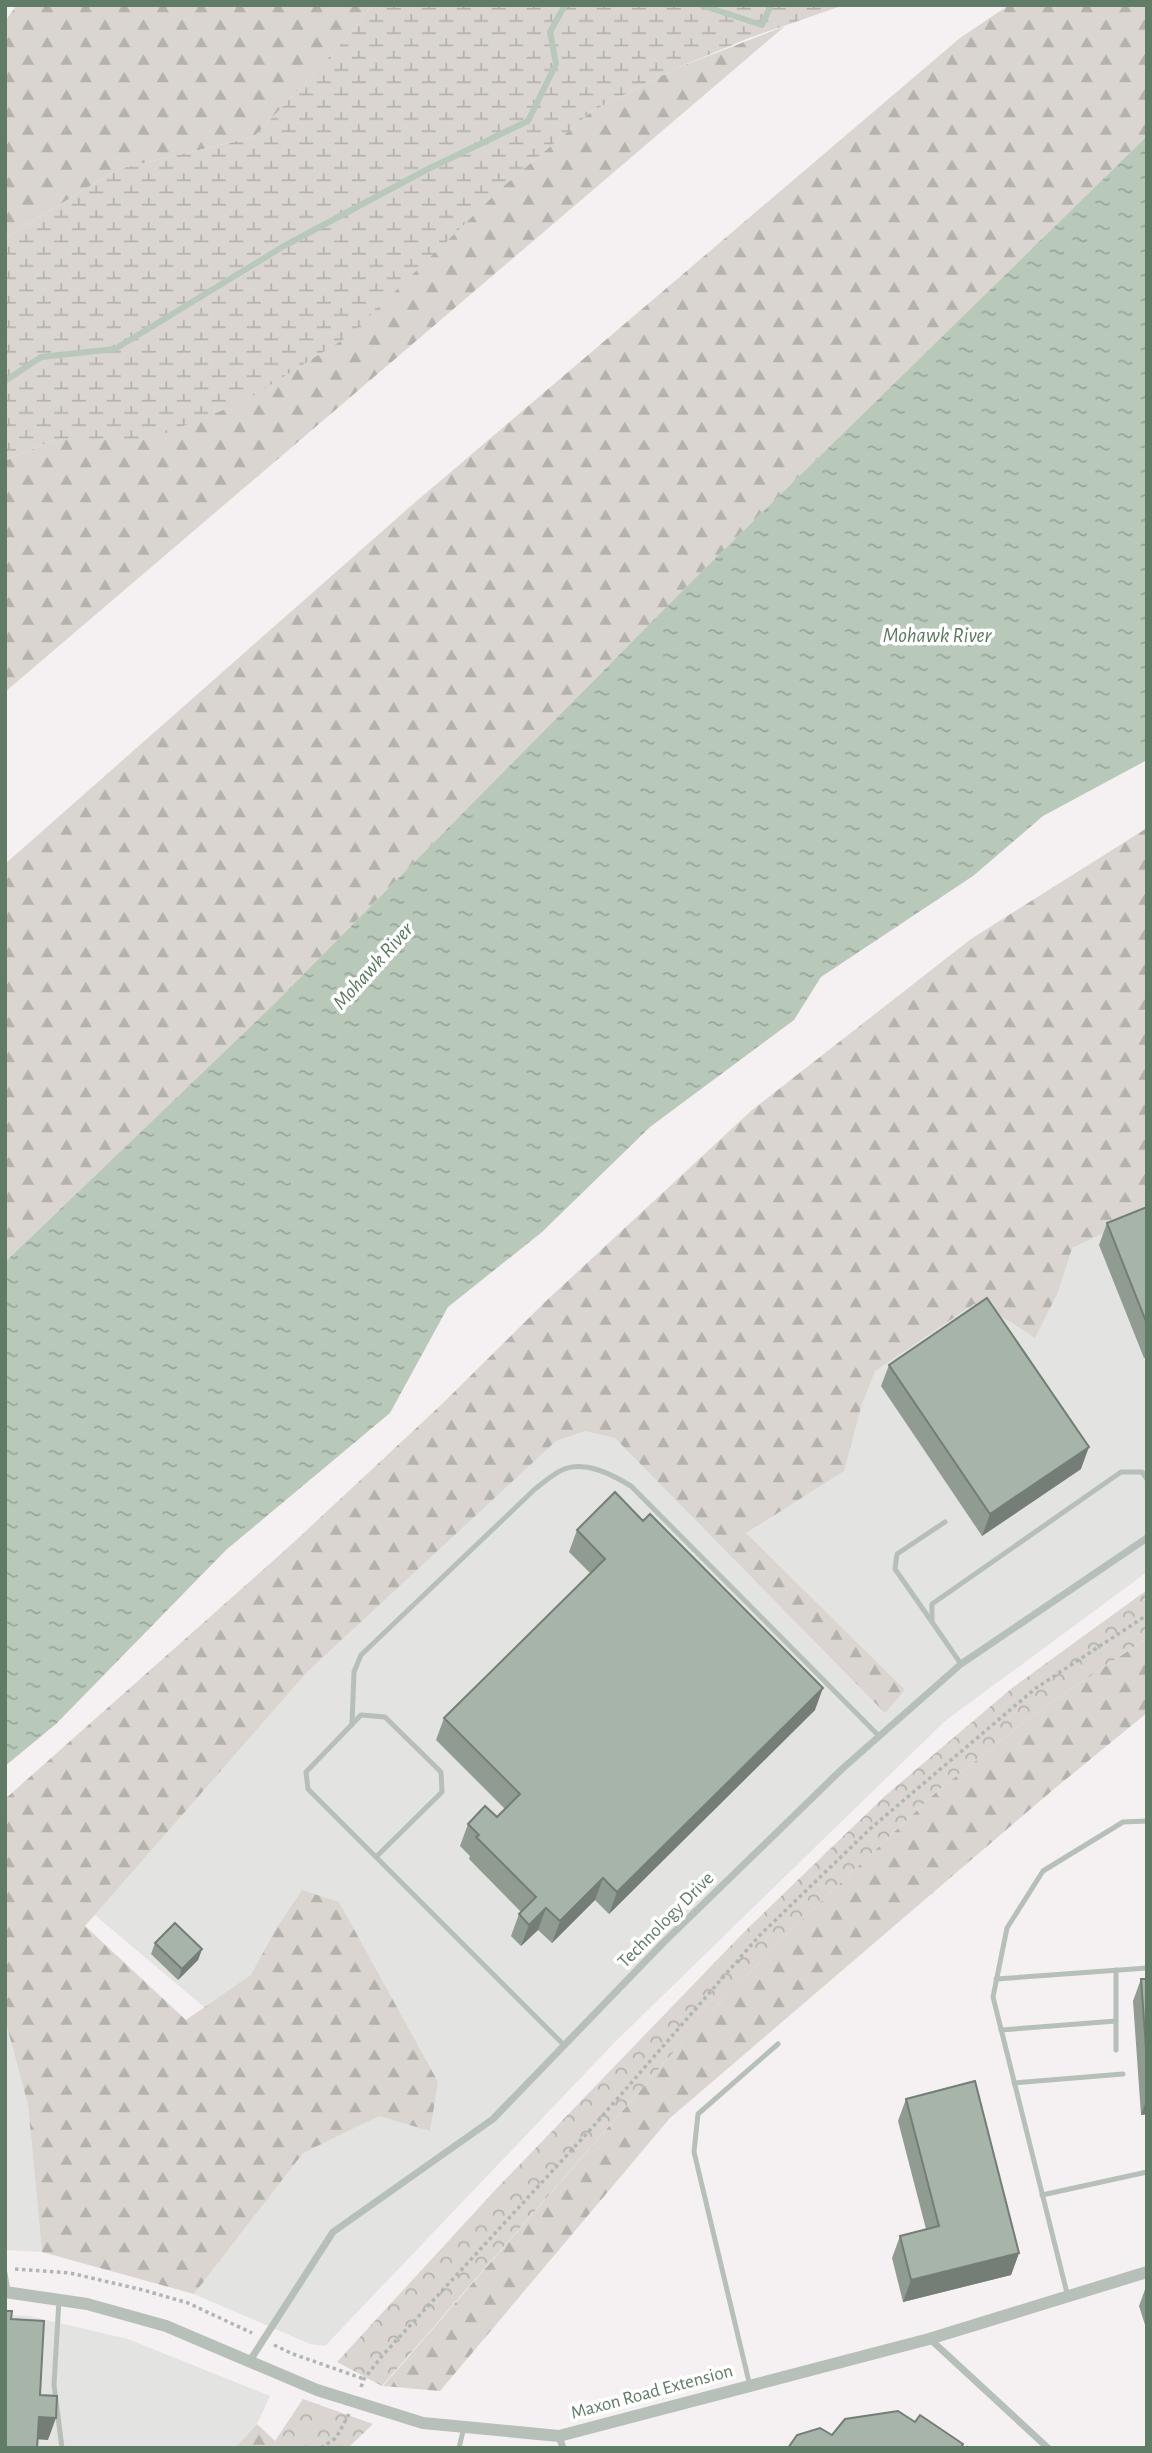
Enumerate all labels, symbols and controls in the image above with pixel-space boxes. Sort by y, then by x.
water label: Mohawk River [883,625,992,646]
water label: Mohawk River [329,918,418,1013]
street label: Technology Drive [614,1868,718,1972]
street label: Maxon Road Extension [569,2361,735,2423]

